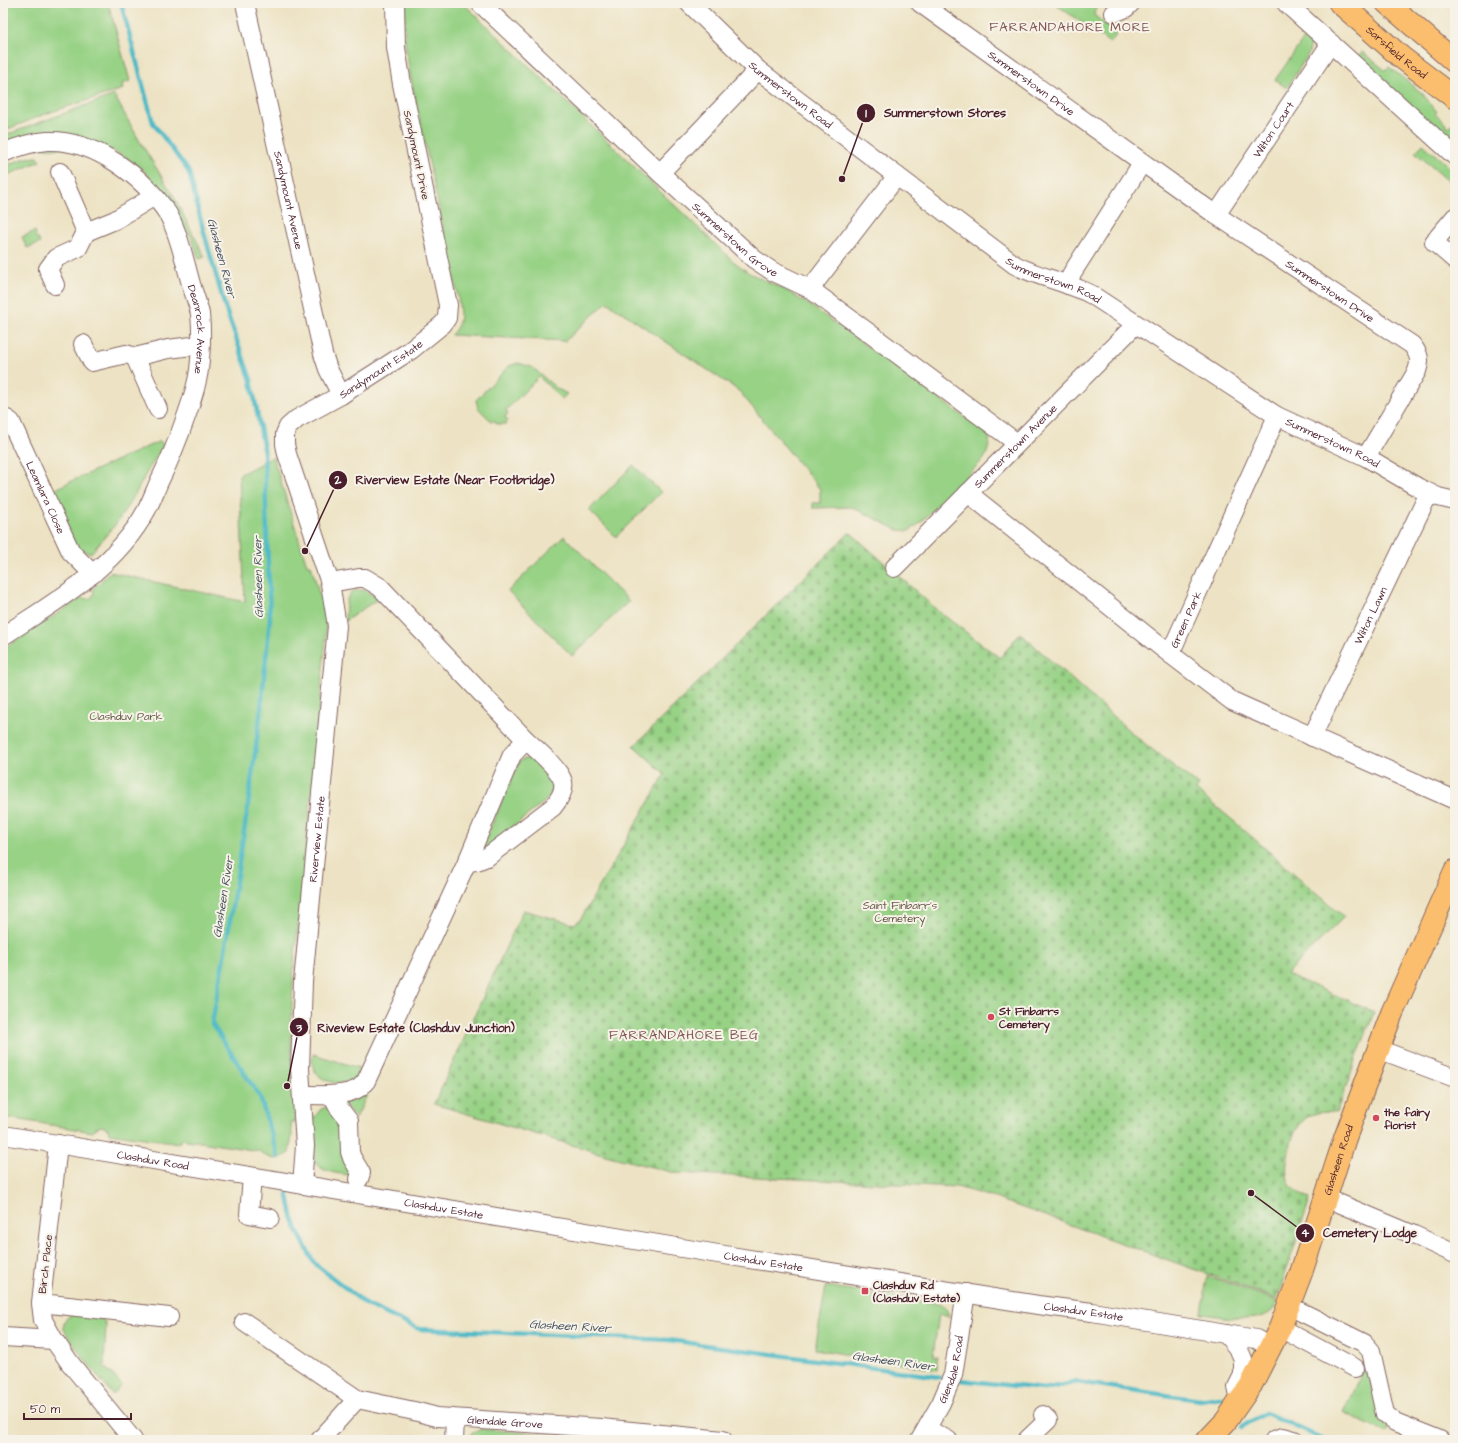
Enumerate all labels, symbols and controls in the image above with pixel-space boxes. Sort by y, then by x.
district label: FARRANDAHORE MORE [989,18,1151,36]
street label: Sarsfield Road [1363,22,1430,83]
street label: Summerstown Drive [985,47,1078,119]
street label: Summerstown Road [745,58,836,132]
street label: Wilton Court [1250,98,1298,161]
callout: Summerstown Stores [856,101,1014,125]
text: 1 [865,105,867,122]
text: Summerstown Stores [883,105,1006,122]
street label: Sandymount Drive [399,109,433,201]
street label: Sandymount Avenue [270,150,307,251]
street label: Summerstown Grove [689,199,780,281]
water label: Glasheen River [203,216,241,301]
street label: Summerstown Road [1002,253,1104,307]
street label: Summerstown Drive [1283,256,1377,326]
street label: Deanrock Avenue [184,283,208,375]
street label: Sandymount Estate [336,336,426,402]
street label: Summerstown Avenue [971,401,1060,491]
street label: Summerstown Road [1283,414,1382,471]
street label: Leamlara Close [22,459,69,536]
callout: Riverview Estate (Near Footbridge) [328,468,563,492]
text: 2 [334,472,342,489]
text: Riverview Estate (Near Footbridge) [356,472,555,491]
water label: Glasheen River [249,535,268,618]
street label: Wilton Lawn [1351,584,1391,647]
street label: Green Park [1167,588,1205,650]
park label: Clashduv Park [90,709,163,724]
street label: Riverview Estate [306,795,329,883]
water label: Glasheen River [209,854,238,939]
park label: Saint Finbarr's Cemetery [863,898,938,927]
place label: St Finbarrs Cemetery [998,1004,1060,1034]
marker: St Finbarrs Cemetery [986,1012,996,1022]
callout: Riveview Estate (Clashduv Junction) [289,1015,523,1039]
text: 3 [295,1020,303,1037]
text: Riveview Estate (Clashduv Junction) [317,1020,515,1037]
district label: FARRANDAHORE BEG [609,1026,759,1044]
place label: the fairy florist [1383,1105,1431,1133]
marker: the fairy florist [1371,1113,1381,1123]
street label: Glasheen Road [1320,1122,1357,1197]
street label: Clashduv Road [116,1147,190,1174]
street label: Clashduv Estate [403,1195,485,1223]
callout: Cemetery Lodge [1295,1221,1425,1245]
text: 4 [1301,1225,1310,1242]
text: Cemetery Lodge [1323,1225,1418,1244]
street label: Birch Place [35,1234,56,1294]
street label: Clashduv Estate [723,1248,804,1275]
place label: Clashduv Rd (Clashduv Estate) [872,1278,960,1306]
marker: Clashduv Rd (Clashduv Estate) [860,1286,870,1296]
street label: Clashduv Estate [1043,1299,1124,1325]
water label: Glasheen River [529,1316,613,1337]
street label: Glendale Road [935,1334,967,1405]
water label: Glasheen River [851,1347,936,1376]
scale bar [24,1395,131,1421]
text: 50 m [30,1401,61,1418]
street label: Glendale Grove [467,1412,543,1432]

